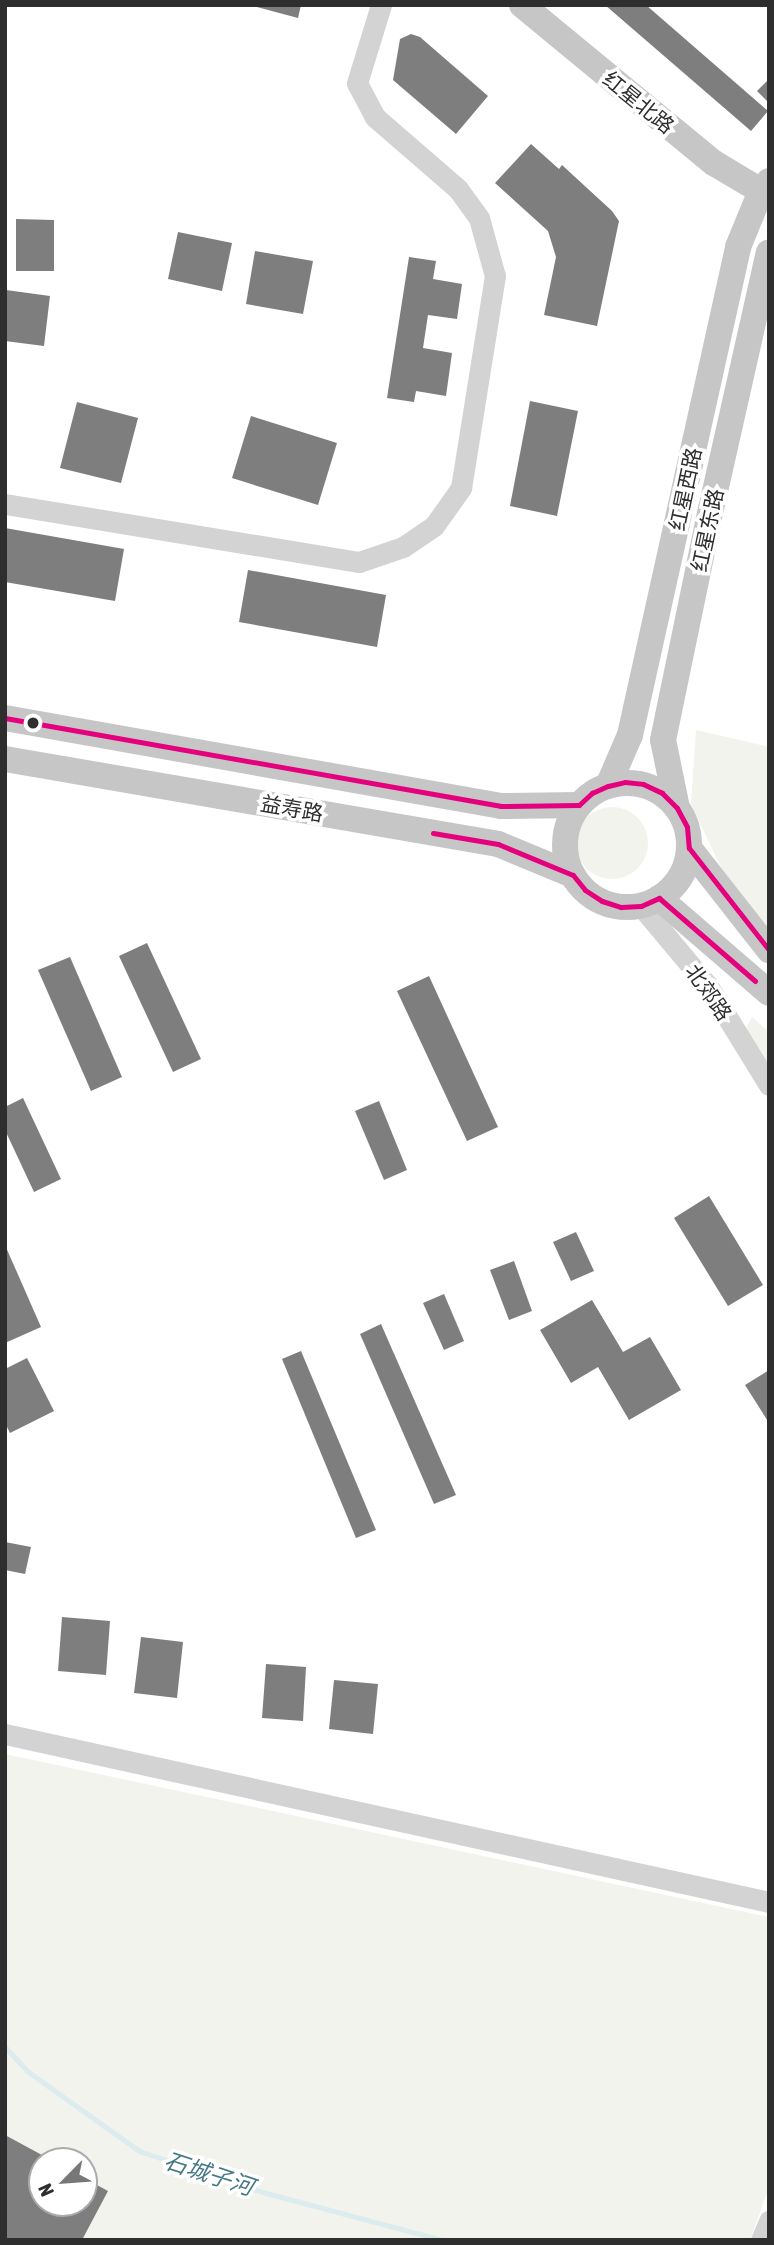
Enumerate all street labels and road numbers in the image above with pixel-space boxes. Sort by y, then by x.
street label: 红星北路 [598,66,680,138]
street label: 红星西路 [664,445,706,533]
street label: 红星东路 [686,486,728,574]
street label: 益寿路 [259,790,325,826]
street label: 北郊路 [681,959,737,1025]

